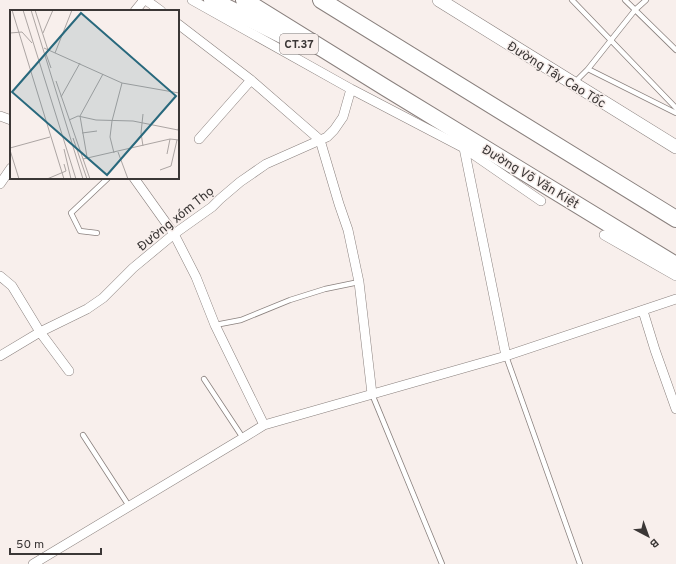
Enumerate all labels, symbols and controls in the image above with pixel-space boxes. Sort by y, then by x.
inset map [10,10,179,179]
road number: CT.37 [280,34,318,54]
street label: Đường Tây Cao Tốc [504,38,609,113]
street label: Đường Võ Văn Kiệt [478,142,582,213]
street label: Đường xóm Thọ [135,184,218,255]
north arrow [628,516,668,556]
scale bar [10,530,101,556]
text: B [646,535,661,551]
text: 50 m [16,537,44,553]

